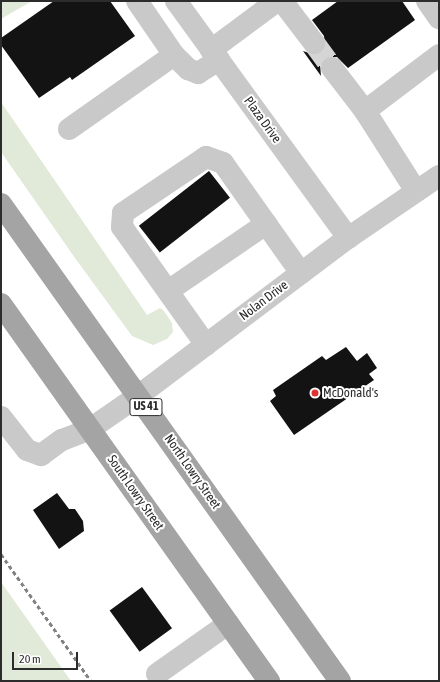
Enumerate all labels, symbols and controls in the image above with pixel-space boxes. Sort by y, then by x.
street label: Plaza Drive [240,94,284,146]
street label: Nolan Drive [237,278,291,324]
place label: McDonald's [323,385,378,401]
marker: McDonald's [310,388,320,398]
road number: US 41 [129,397,163,417]
street label: North Lowry Street [160,432,224,512]
street label: South Lowry Street [103,453,167,533]
scale bar [14,644,80,670]
text: 20 m [19,652,41,666]

